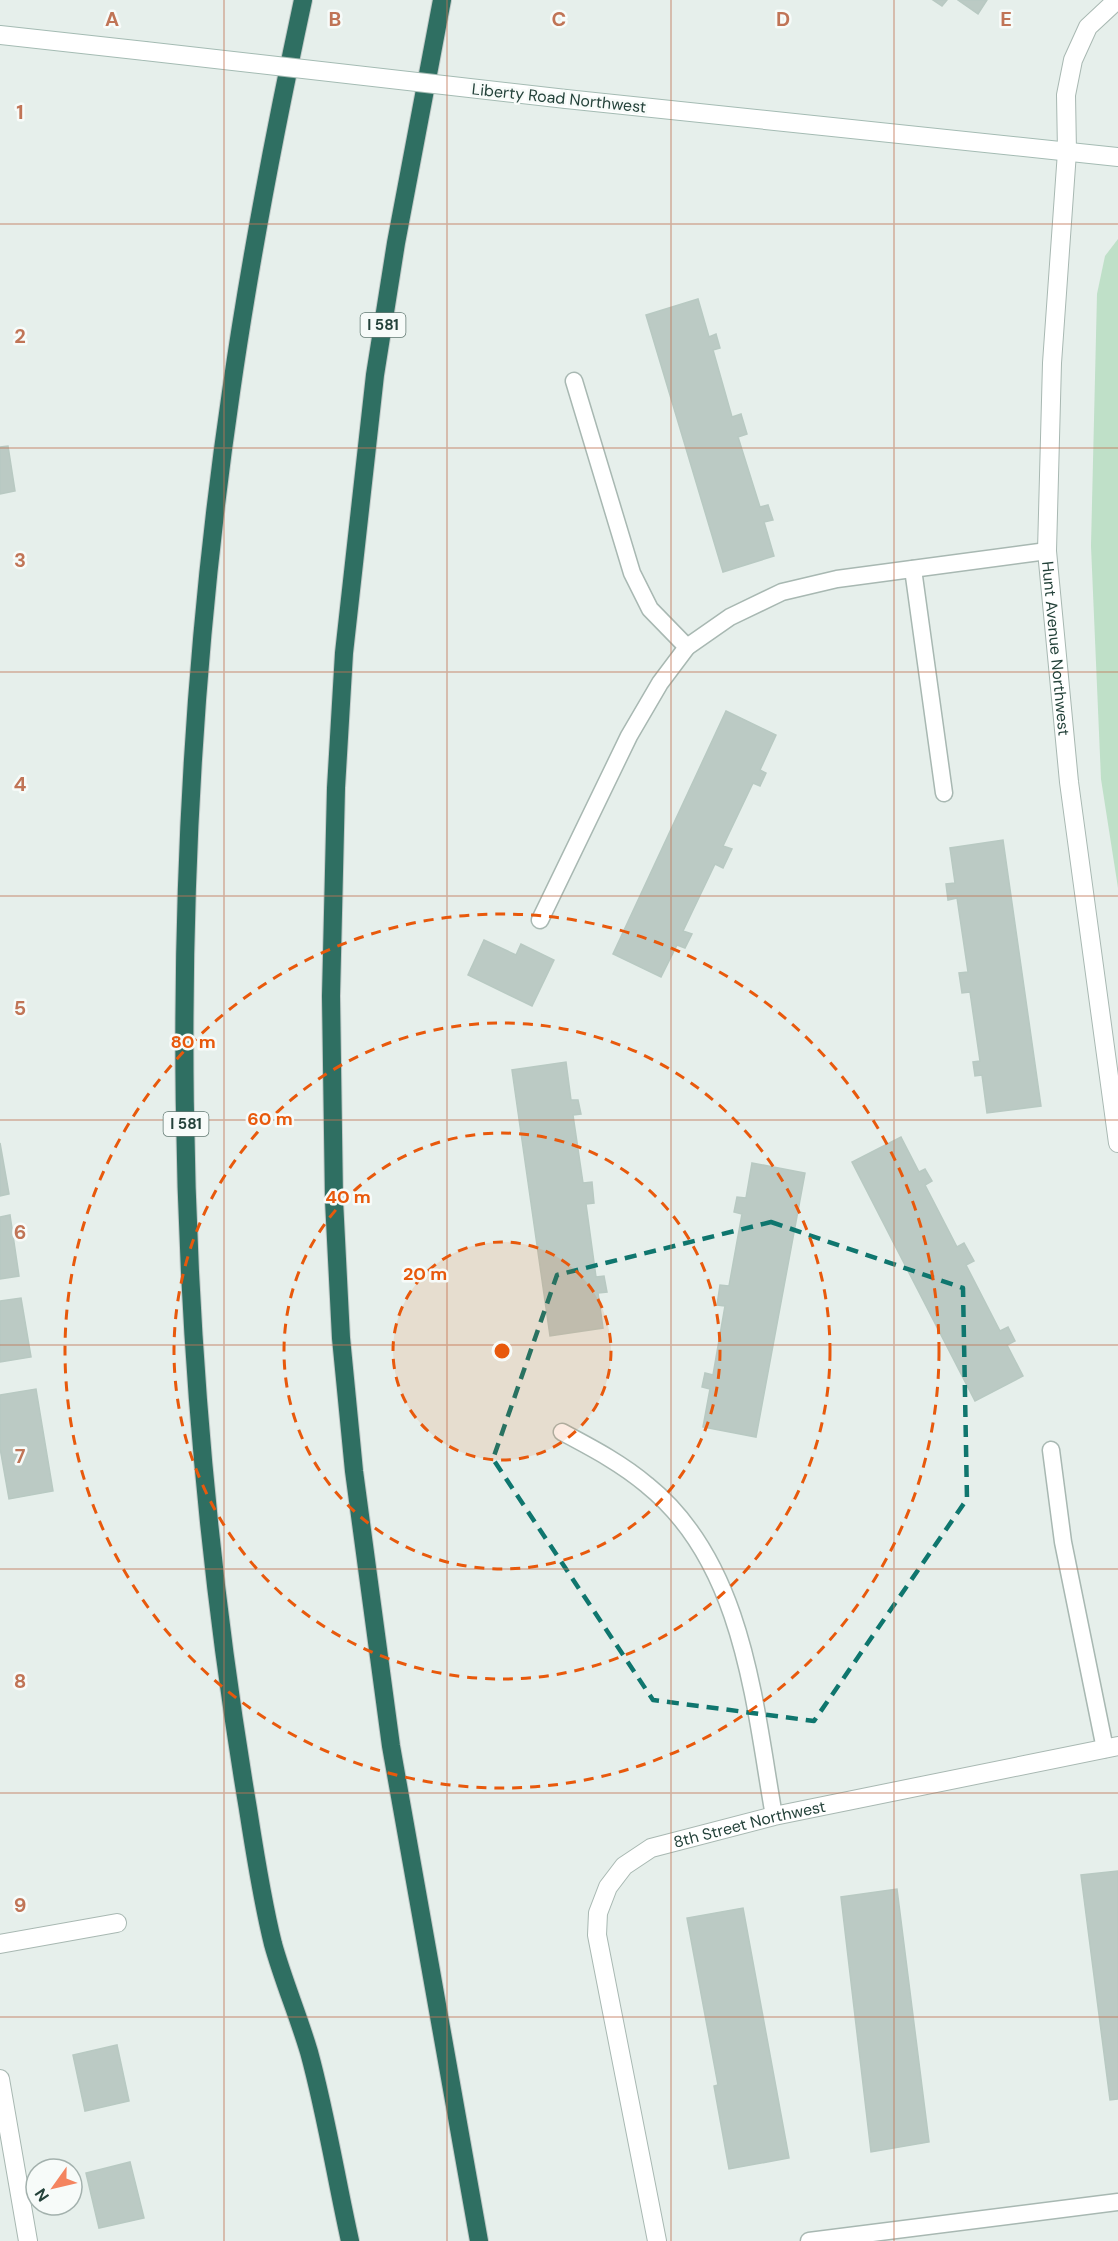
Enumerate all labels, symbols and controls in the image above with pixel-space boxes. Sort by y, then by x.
text: A [105,6,119,32]
text: B [329,6,341,32]
text: C [552,6,566,32]
text: D [776,6,790,32]
text: E [1000,6,1012,32]
street label: Liberty Road Northwest [471,78,647,118]
text: 1 [16,99,24,125]
road number: I 581 [360,313,406,337]
text: 2 [14,323,26,349]
text: 3 [14,547,26,573]
street label: Hunt Avenue Northwest [1038,560,1075,737]
text: 4 [14,771,27,797]
text: 5 [14,995,26,1021]
text: 80 m [170,1030,216,1054]
text: 60 m [247,1107,293,1131]
road number: I 581 [164,1112,208,1136]
text: 40 m [325,1185,371,1209]
text: 6 [14,1219,26,1245]
text: 20 m [403,1262,447,1286]
centre of rings [492,1341,512,1361]
text: 7 [15,1443,26,1469]
text: 8 [14,1668,26,1694]
street label: 8th Street Northwest [671,1795,827,1852]
text: 9 [14,1892,26,1918]
north arrow [24,2157,84,2217]
text: N [30,2184,54,2206]

